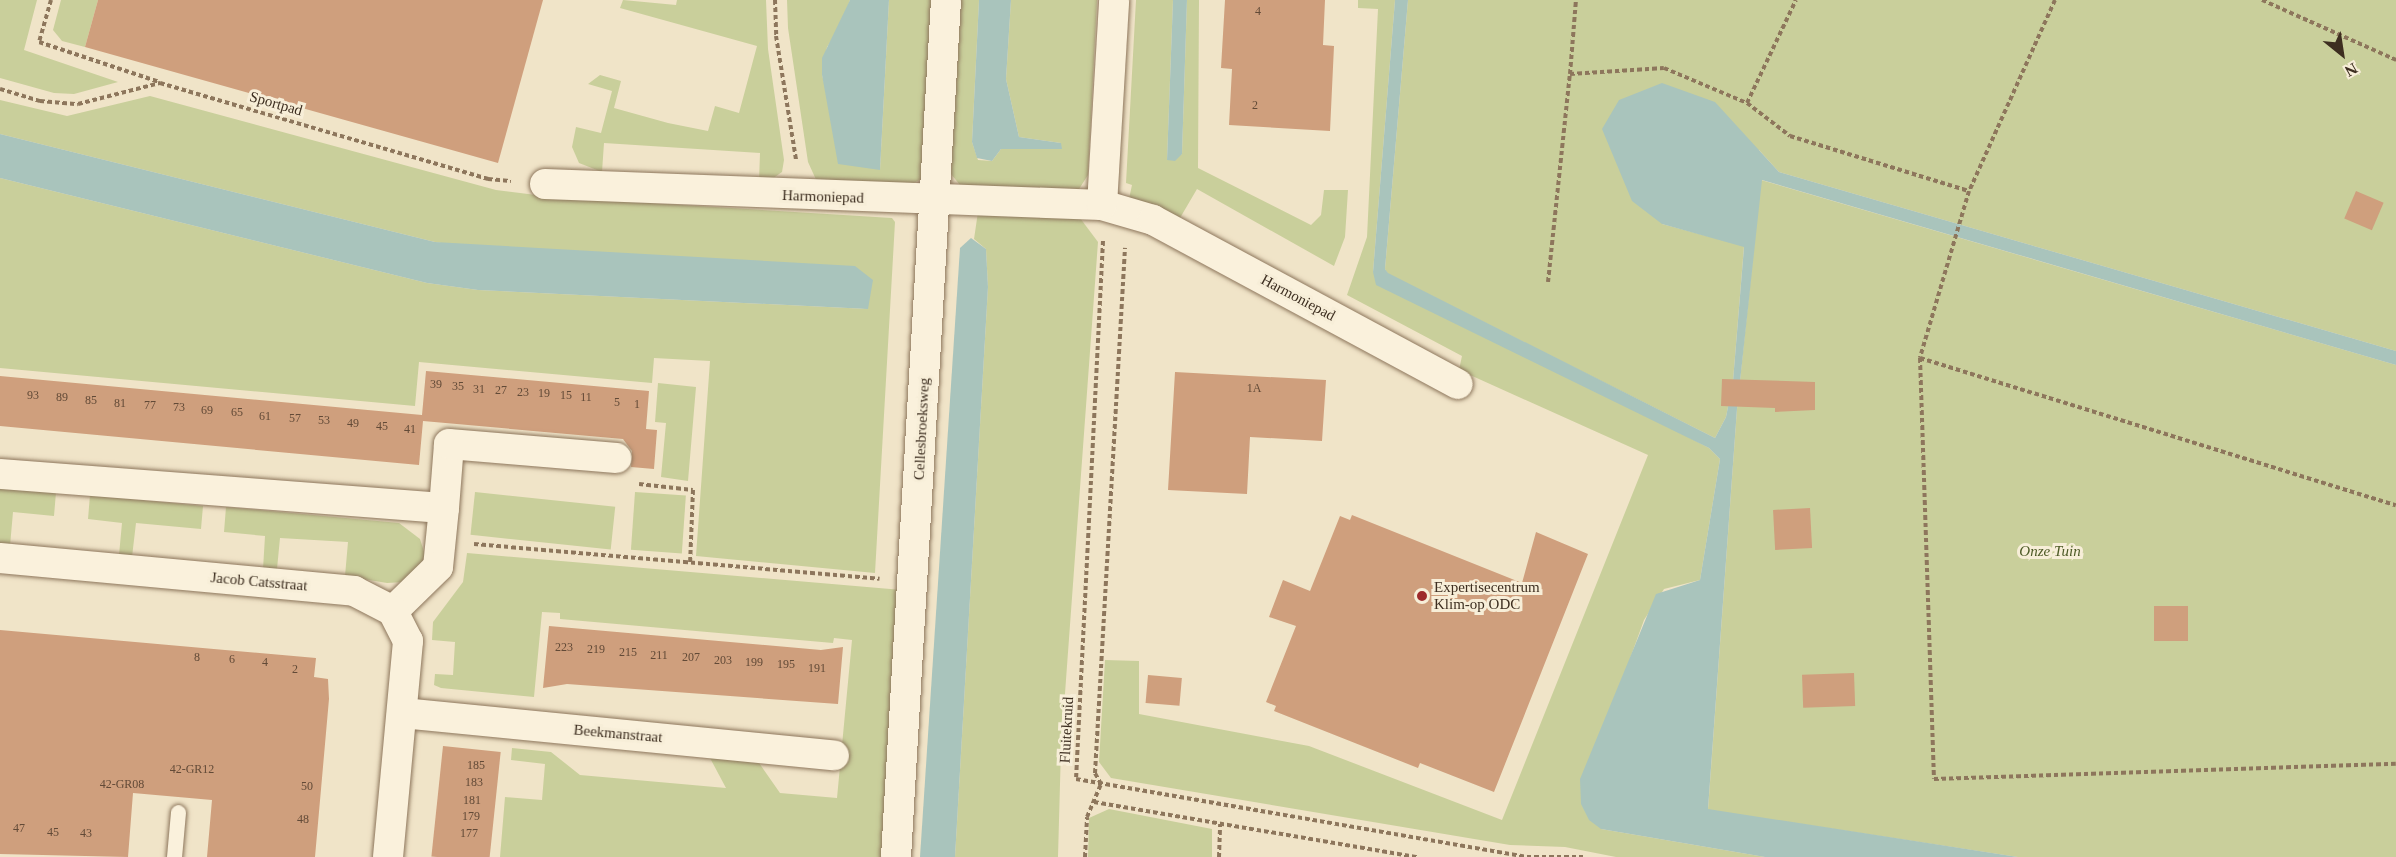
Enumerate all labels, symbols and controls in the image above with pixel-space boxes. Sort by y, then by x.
house number: 4 [1255,5,1261,19]
north arrow [2312,24,2372,84]
text: N [2342,60,2361,80]
street label: Sportpad [247,88,305,120]
house number: 2 [1252,99,1258,113]
street label: Harmoniepad [782,187,864,207]
street label: Harmoniepad [1258,271,1338,325]
street label: Cellesbroeksweg [910,377,934,481]
house number: 39 [430,378,442,392]
house number: 35 [452,380,464,394]
house number: 1A [1247,382,1261,396]
house number: 31 [473,383,485,397]
house number: 27 [495,384,507,398]
house number: 23 [517,386,529,400]
house number: 19 [538,387,550,401]
house number: 93 [27,389,39,403]
house number: 15 [560,389,572,403]
house number: 89 [56,391,68,405]
house number: 11 [580,391,592,405]
house number: 85 [85,394,97,408]
house number: 5 [614,396,620,410]
house number: 81 [114,397,126,411]
house number: 1 [634,398,640,412]
house number: 77 [144,399,156,413]
house number: 73 [173,401,185,415]
house number: 69 [201,404,213,418]
house number: 65 [231,406,243,420]
house number: 61 [259,410,271,424]
house number: 57 [289,412,301,426]
house number: 53 [318,414,330,428]
house number: 49 [347,417,359,431]
house number: 45 [376,420,388,434]
house number: 41 [404,423,416,437]
park label: Onze Tuin [2019,543,2081,561]
street label: Jacob Catsstraat [210,569,308,595]
place label: Expertisecentrum Klim-op ODC [1434,578,1540,613]
marker: Expertisecentrum Klim-op ODC [1415,589,1429,603]
house number: 223 [555,641,573,655]
house number: 219 [587,643,605,657]
house number: 215 [619,646,637,660]
house number: 211 [650,649,668,663]
house number: 8 [194,651,200,665]
house number: 207 [682,651,700,665]
house number: 6 [229,653,235,667]
house number: 203 [714,654,732,668]
house number: 4 [262,656,268,670]
house number: 199 [745,656,763,670]
house number: 195 [777,658,795,672]
house number: 191 [808,662,826,676]
house number: 2 [292,663,298,677]
street label: Fluitekruid [1056,696,1078,764]
street label: Beekmanstraat [573,721,663,747]
house number: 185 [467,759,485,773]
house number: 42-GR12 [170,763,214,777]
house number: 183 [465,776,483,790]
house number: 42-GR08 [100,778,144,792]
house number: 50 [301,780,313,794]
house number: 181 [463,794,481,808]
house number: 179 [462,810,480,824]
house number: 48 [297,813,309,827]
house number: 47 [13,822,25,836]
house number: 45 [47,826,59,840]
house number: 43 [80,827,92,841]
house number: 177 [460,827,478,841]

